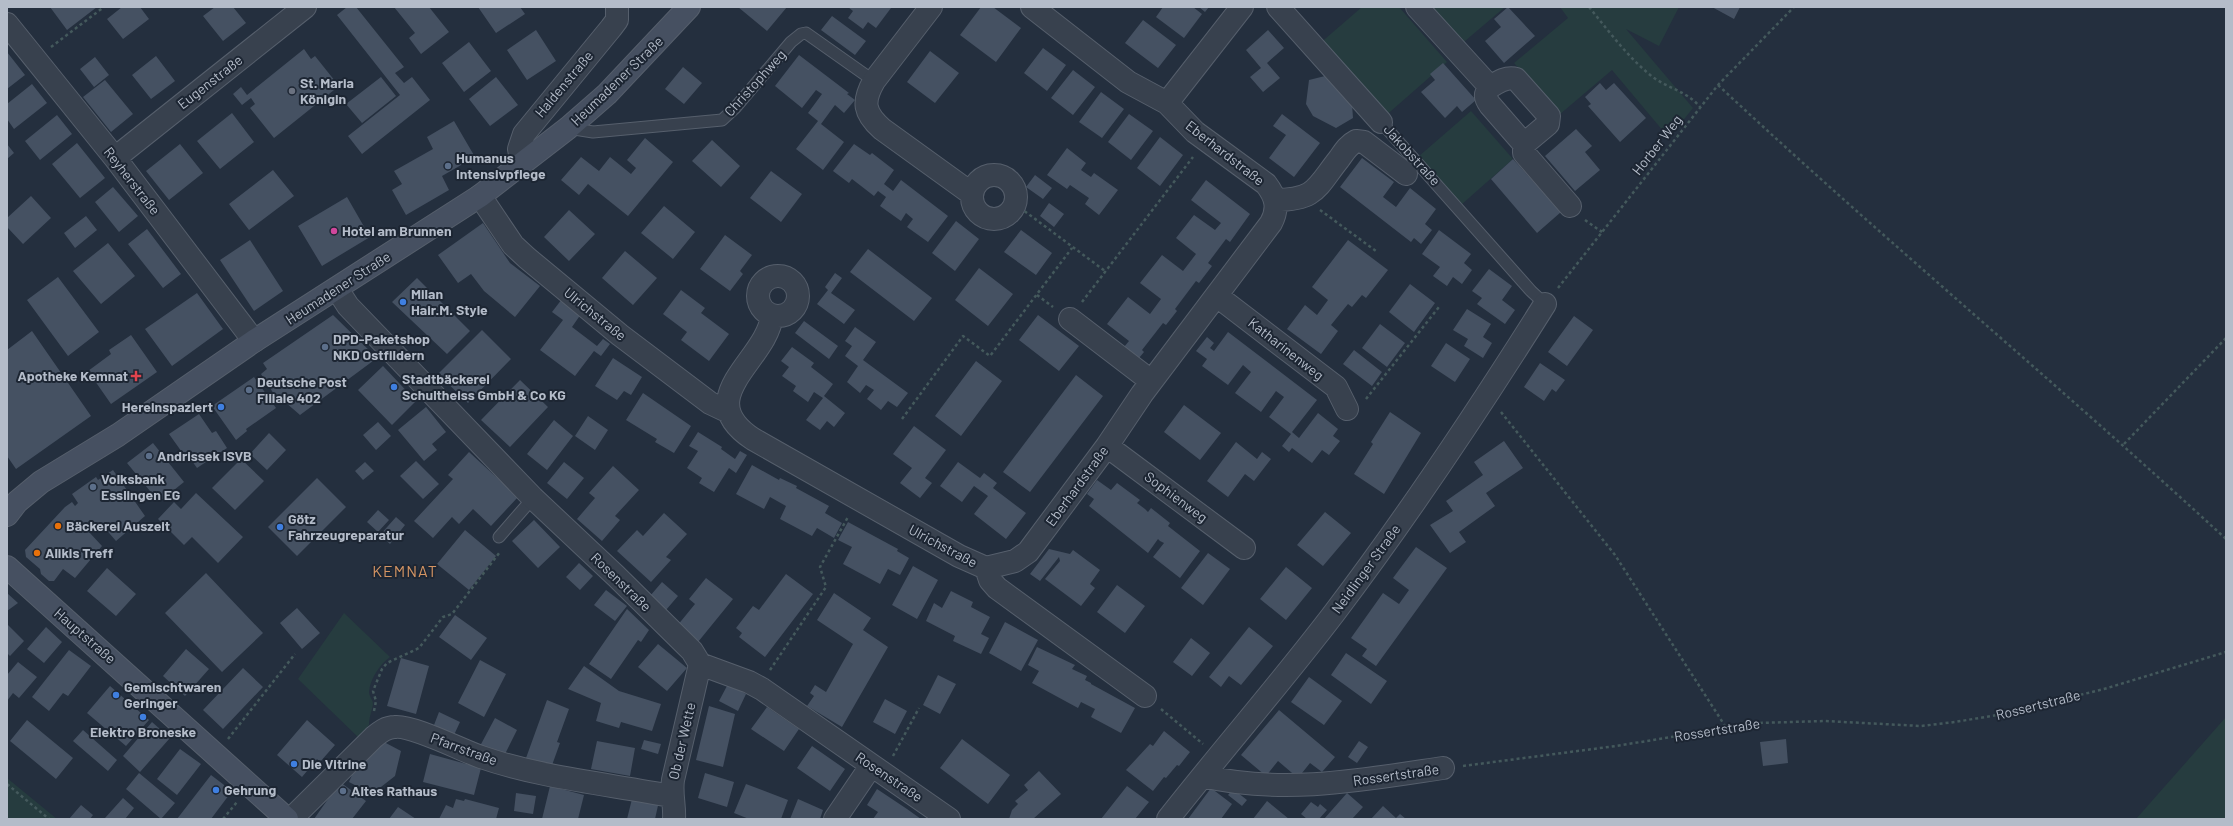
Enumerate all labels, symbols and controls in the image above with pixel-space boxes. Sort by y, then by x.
street label: Heumadener Straße [567,32,666,129]
street label: Christophweg [720,46,789,120]
street label: Haldenstraße [531,47,596,120]
street label: Eugenstraße [174,51,246,112]
place label: St. Maria Königin [300,74,354,107]
marker: St. Maria Königin [287,86,297,96]
street label: Horber Weg [1628,111,1685,178]
street label: Eberhardstraße [1183,117,1268,189]
street label: Jakobstraße [1380,121,1444,189]
street label: Reyherstraße [101,143,164,218]
place label: Humanus Intensivpflege [456,149,546,182]
marker: Humanus Intensivpflege [443,161,453,171]
place label: Hotel am Brunnen [342,222,452,239]
marker: Hotel am Brunnen [329,226,339,236]
street label: Heumadener Straße [282,247,393,328]
street label: Ulrichstraße [561,283,630,344]
place label: Milan Hair.M. Style [411,285,488,318]
marker: Milan Hair.M. Style [398,297,408,307]
street label: Katharinenweg [1245,314,1328,383]
place label: DPD-Paketshop NKD Ostfildern [333,330,430,363]
marker: DPD-Paketshop NKD Ostfildern [320,342,330,352]
place label: Apotheke Kemnat [17,367,128,384]
place label: Stadtbäckerei Schultheiss GmbH & Co KG [402,370,566,403]
marker: Apotheke Kemnat [131,371,141,381]
place label: Deutsche Post Filiale 402 [257,373,347,406]
marker: Stadtbäckerei Schultheiss GmbH & Co KG [389,382,399,392]
marker: Deutsche Post Filiale 402 [244,385,254,395]
place label: Hereinspaziert [122,398,213,415]
marker: Hereinspaziert [216,402,226,412]
street label: Eberhardstraße [1042,442,1111,529]
place label: Andrissek ISVB [157,447,252,464]
marker: Andrissek ISVB [144,451,154,461]
street label: Sophienweg [1142,467,1211,526]
place label: Volksbank Esslingen EG [101,470,180,503]
marker: Volksbank Esslingen EG [88,482,98,492]
place label: Götz Fahrzeugreparatur [288,510,405,543]
place label: Bäckerei Auszeit [66,517,170,534]
street label: Ulrichstraße [906,520,980,571]
marker: Bäckerei Auszeit [53,521,63,531]
street label: Neidlinger Straße [1328,521,1404,617]
marker: Götz Fahrzeugreparatur [275,522,285,532]
place label: Alikis Treff [45,544,113,561]
marker: Alikis Treff [32,548,42,558]
street label: Rosenstraße [588,549,655,615]
district label: KEMNAT [372,561,438,580]
street label: Hauptstraße [51,604,120,667]
place label: Gemischtwaren Geringer [124,678,221,711]
street label: Rossertstraße [1994,686,2082,723]
marker: Gemischtwaren Geringer [111,690,121,700]
street label: Ob der Wette [664,701,699,781]
marker: Elektro Broneske [138,712,148,722]
street label: Rossertstraße [1673,714,1761,745]
place label: Elektro Broneske [90,723,196,740]
street label: Pfarrstraße [429,729,500,768]
street label: Rosenstraße [853,748,926,805]
place label: Die Vitrine [302,755,367,772]
marker: Die Vitrine [289,759,299,769]
street label: Rossertstraße [1352,760,1440,789]
place label: Gehrung [224,781,277,798]
place label: Altes Rathaus [351,782,437,799]
marker: Gehrung [211,785,221,795]
marker: Altes Rathaus [338,786,348,796]

